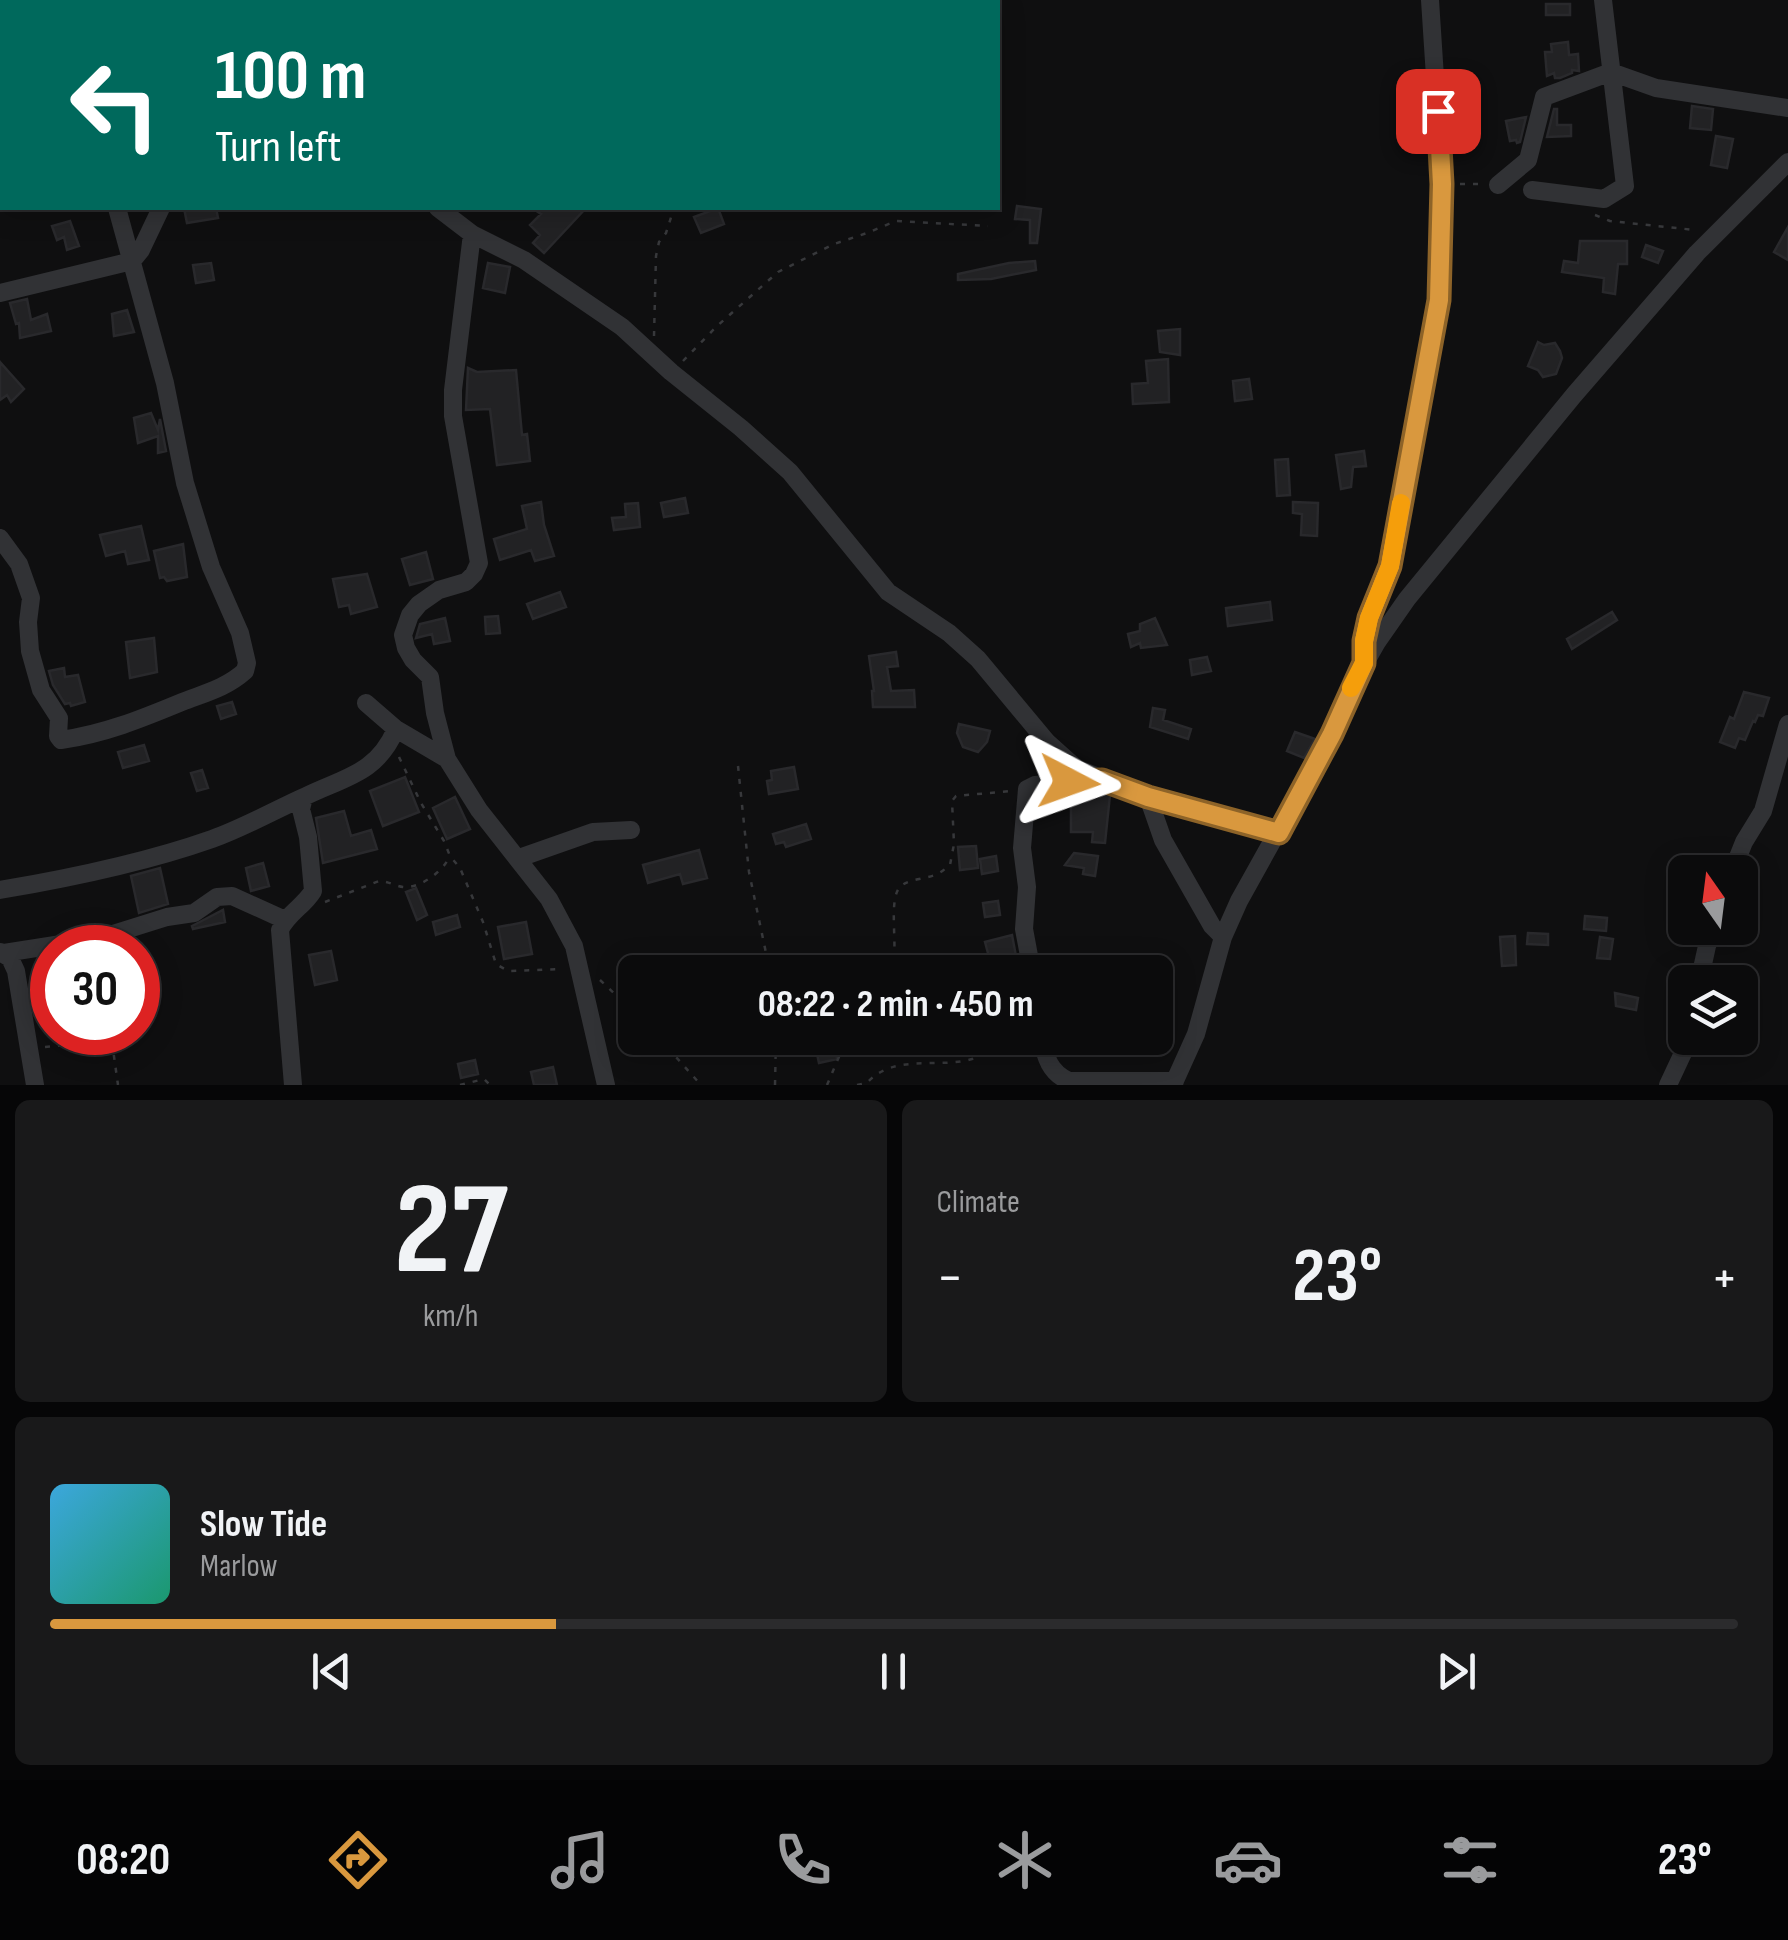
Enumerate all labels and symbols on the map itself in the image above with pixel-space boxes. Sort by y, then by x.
pin [1396,69,1481,154]
position arrow [1017,730,1121,834]
north arrow [1668,855,1758,945]
speed limit sign: 30 [30,925,160,1055]

